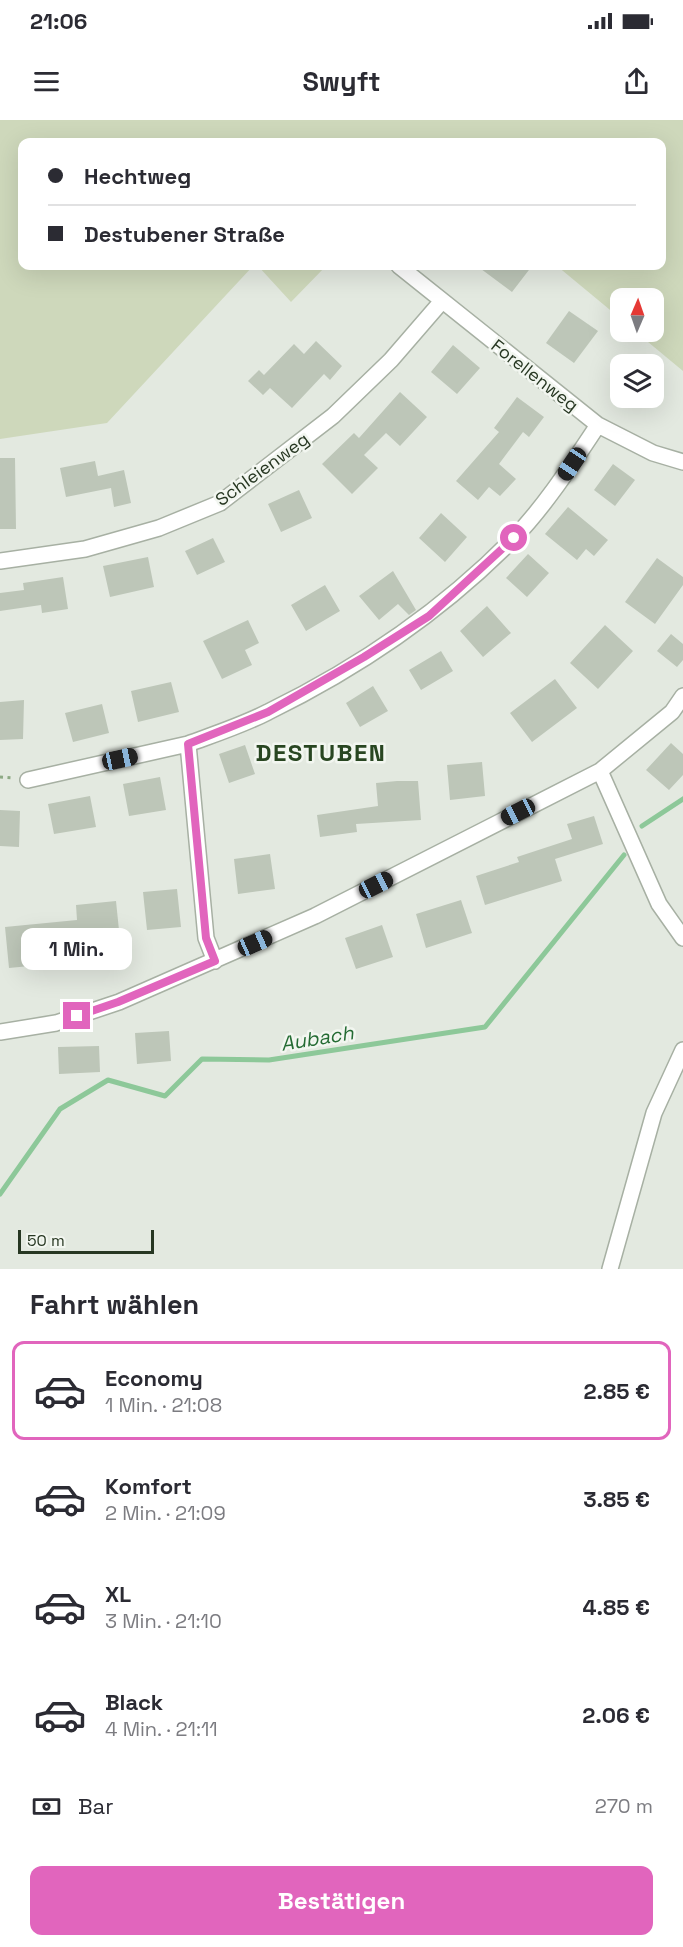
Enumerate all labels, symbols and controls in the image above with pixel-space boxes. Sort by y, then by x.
text: 21:06 [30,7,87,35]
text: Swyft [303,64,380,99]
icon: menu [30,65,63,98]
icon: share [620,65,653,98]
text: Hechtweg [84,162,191,190]
text: Destubener Straße [84,220,285,248]
north arrow [610,288,664,342]
map controls [610,288,664,408]
street label: Forellenweg [487,334,583,416]
button: layers [610,354,664,408]
street label: Schleienweg [211,427,313,511]
car [554,444,590,484]
route start [500,524,527,551]
district label: DESTUBEN [256,737,386,768]
car [101,746,139,772]
car [498,796,538,828]
car [356,869,396,901]
car [235,927,275,959]
callout: 1 Min. [22,929,132,971]
text: 1 Min. [49,936,104,962]
route end [63,1002,90,1029]
water label: Aubach [279,1019,356,1057]
scale bar [18,1227,154,1254]
text: 50 m [27,1230,65,1251]
text: Fahrt wählen [30,1287,199,1322]
icon: car [33,1364,87,1418]
text: Economy [105,1364,203,1392]
text: 2.85 € [583,1377,650,1405]
text: 1 Min. · 21:08 [105,1392,222,1418]
icon: car [33,1472,87,1526]
text: Komfort [105,1472,192,1500]
text: 3.85 € [583,1485,650,1513]
text: 2 Min. · 21:09 [105,1500,226,1526]
icon: car [33,1580,87,1634]
text: XL [105,1580,131,1608]
text: 4.85 € [583,1593,650,1621]
text: 3 Min. · 21:10 [105,1608,222,1634]
icon: car [33,1688,87,1742]
text: Black [105,1688,163,1716]
text: 2.06 € [582,1701,650,1729]
text: 4 Min. · 21:11 [105,1716,218,1742]
icon: cash [30,1790,63,1823]
text: Bar [78,1792,114,1820]
text: 270 m [595,1793,653,1819]
button: Bestätigen [30,1866,653,1935]

